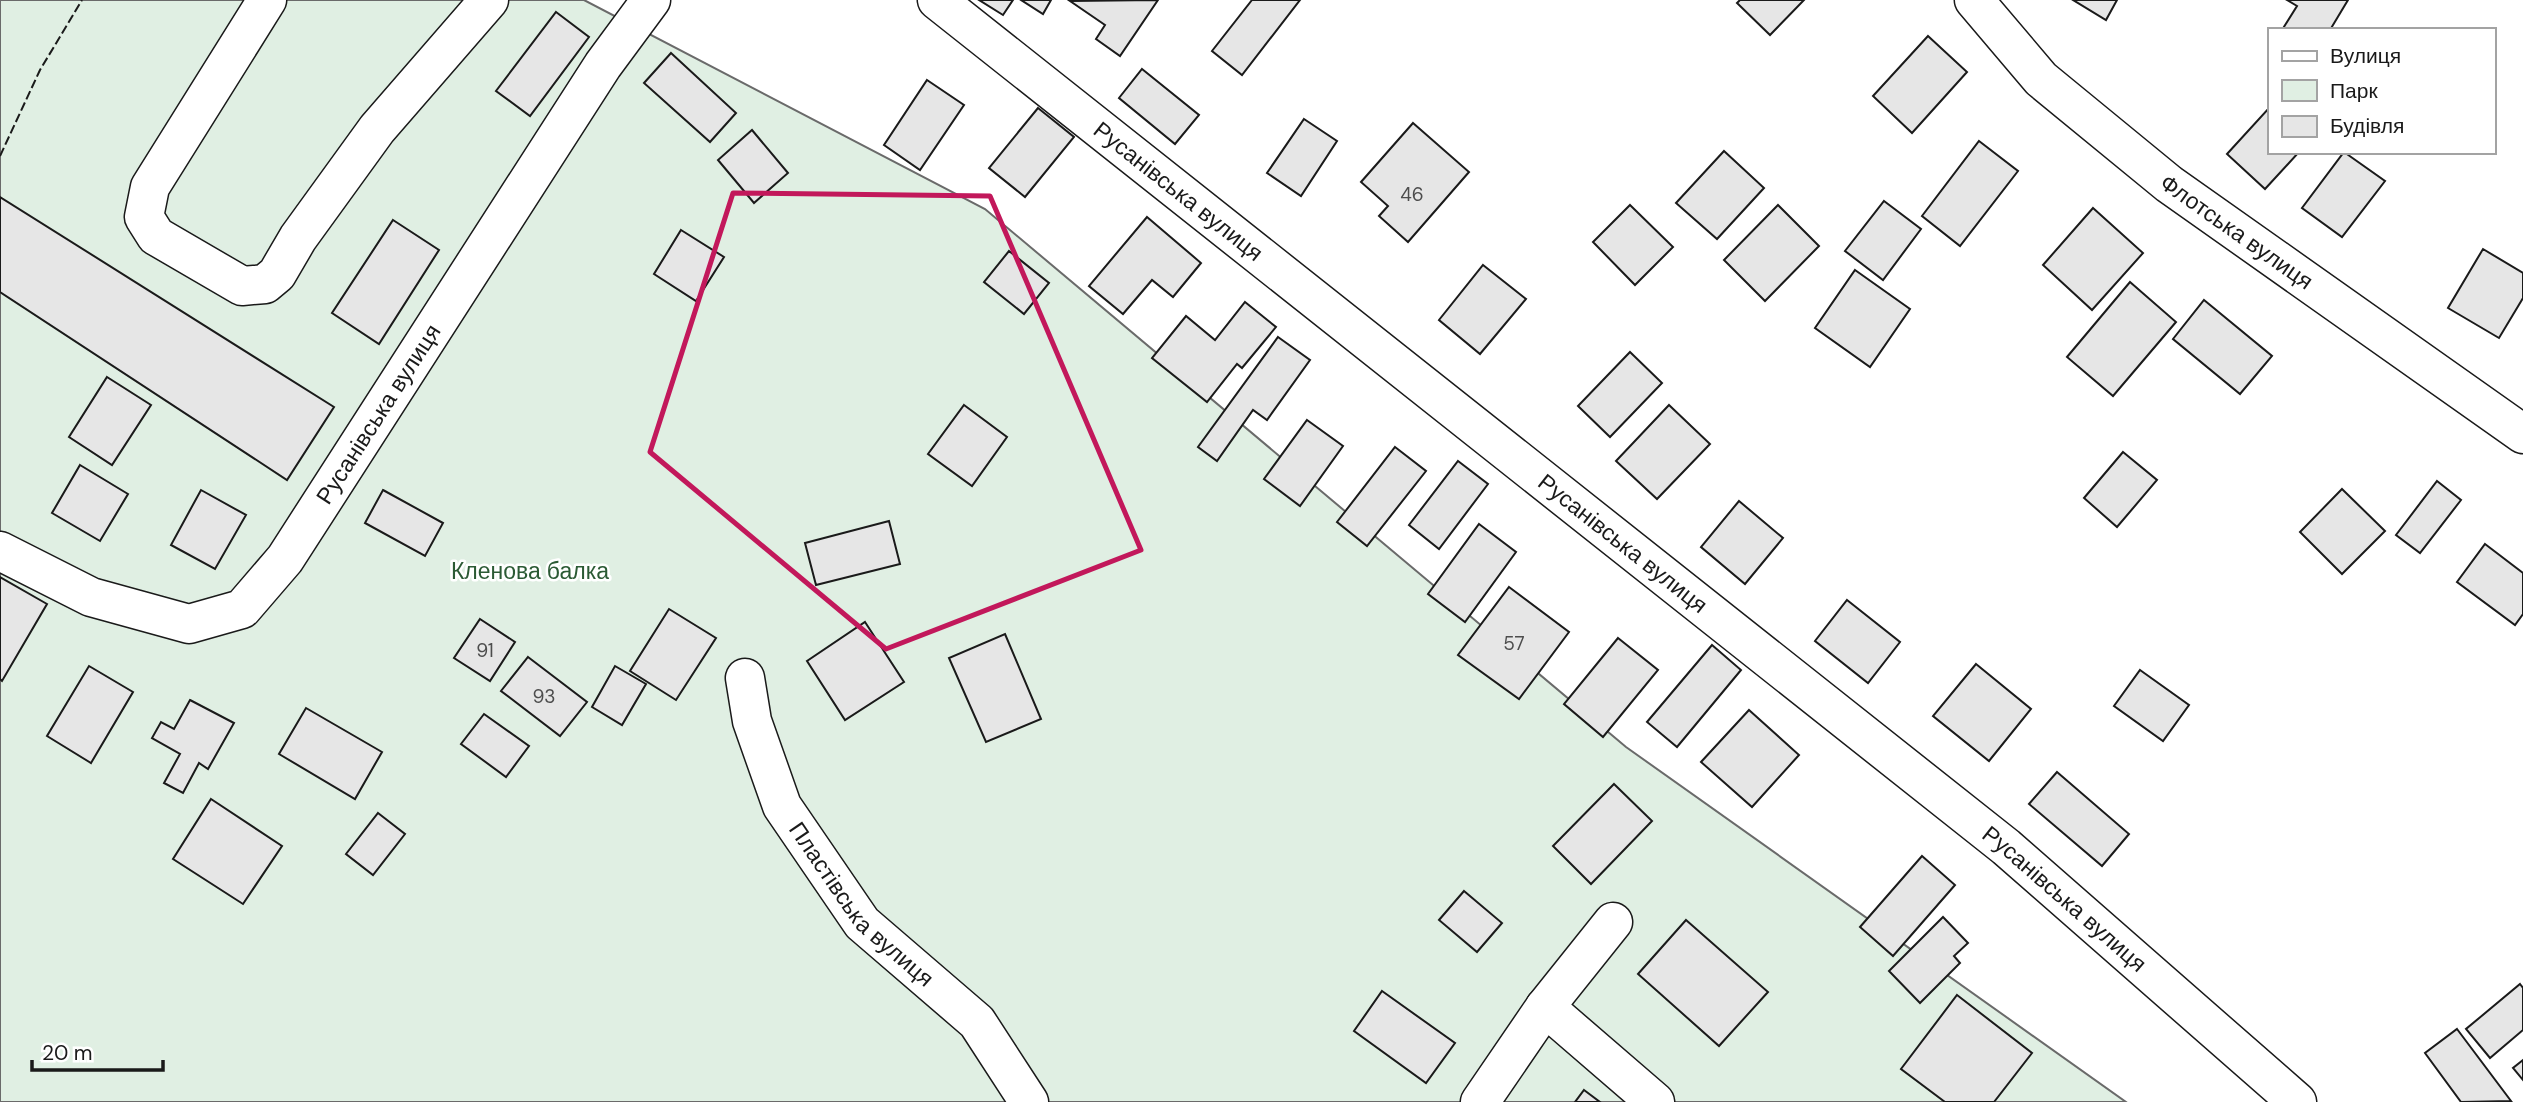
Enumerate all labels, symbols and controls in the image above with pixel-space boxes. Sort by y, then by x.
legend [2268,28,2495,154]
text: Вулиця [2330,42,2401,70]
text: Парк [2330,77,2378,105]
text: Будівля [2330,112,2404,140]
street label: Русанівська вулиця [1087,115,1269,268]
street label: Флотська вулиця [2154,167,2319,296]
house number: 46 [1400,182,1424,207]
street label: Русанівська вулиця [309,318,447,510]
street label: Русанівська вулиця [1532,467,1714,620]
park label: Кленова балка [451,556,609,586]
house number: 57 [1503,631,1525,656]
house number: 91 [476,638,494,663]
house number: 93 [533,684,555,709]
street label: Пластівська вулиця [782,816,940,993]
street label: Русанівська вулиця [1976,819,2153,978]
scale bar [32,1028,163,1072]
text: 20 m [42,1039,93,1067]

